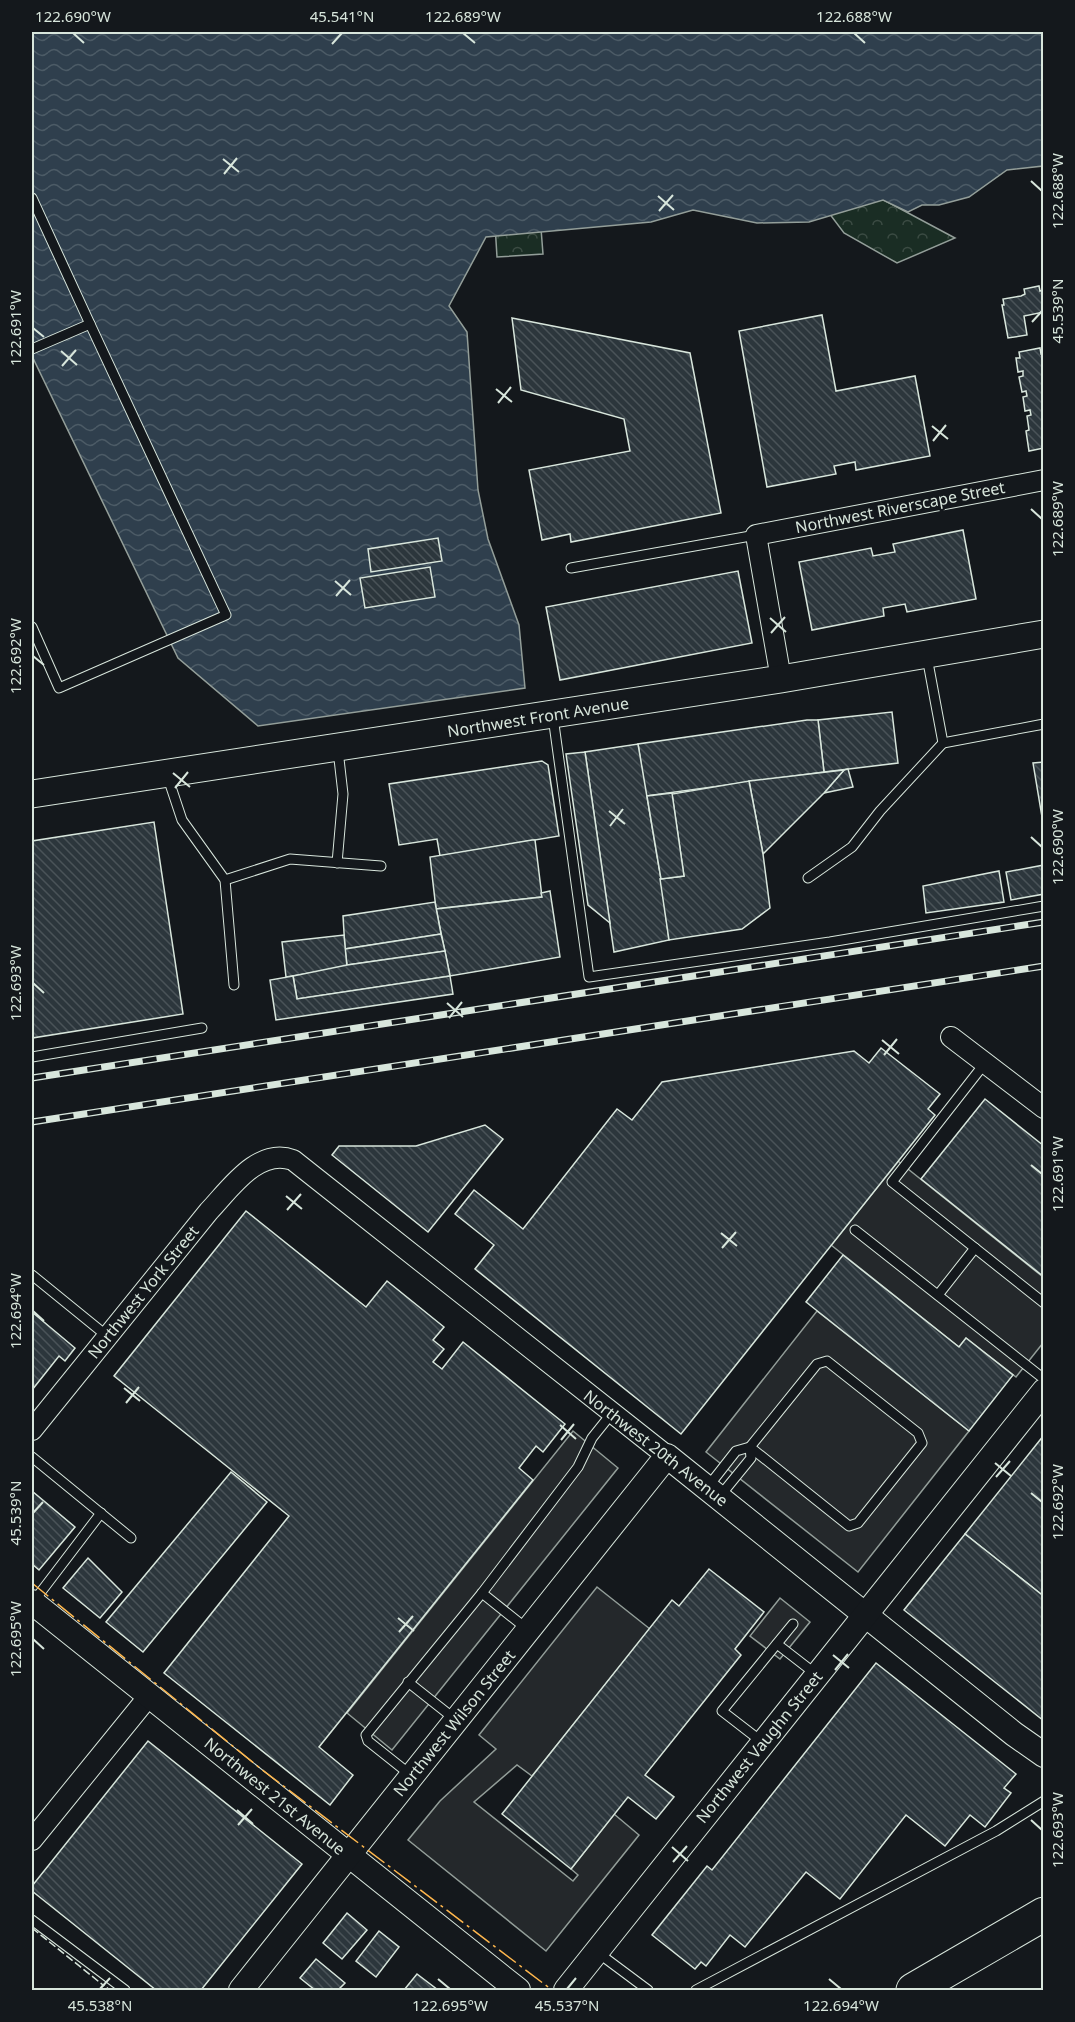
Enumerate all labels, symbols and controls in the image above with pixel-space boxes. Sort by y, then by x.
text: 122.690°W [35,6,111,26]
text: 45.541°N [310,6,374,26]
text: 122.689°W [425,6,501,26]
text: 122.688°W [816,6,892,26]
text: 122.688°W [1047,153,1067,229]
text: 45.539°N [1047,279,1067,343]
text: 122.691°W [5,290,25,366]
street label: Northwest Riverscape Street [793,476,1007,538]
text: 122.689°W [1047,481,1067,557]
text: 122.692°W [5,618,25,694]
street label: Northwest Front Avenue [446,692,630,742]
text: 122.690°W [1047,809,1067,885]
text: 122.693°W [5,945,25,1021]
text: 122.691°W [1047,1136,1067,1212]
street label: Northwest York Street [82,1221,204,1363]
text: 122.694°W [5,1273,25,1349]
street label: Northwest 20th Avenue [579,1385,733,1511]
text: 122.692°W [1047,1464,1067,1540]
text: 45.539°N [5,1481,25,1545]
text: 122.695°W [5,1601,25,1677]
street label: Northwest Wilson Street [388,1645,520,1801]
street label: Northwest Vaughn Street [691,1666,827,1828]
street label: Northwest 21st Avenue [200,1732,350,1860]
text: 122.693°W [1047,1792,1067,1868]
text: 45.538°N [68,1995,132,2015]
text: 122.695°W [412,1995,488,2015]
text: 45.537°N [535,1995,599,2015]
text: 122.694°W [803,1995,879,2015]

